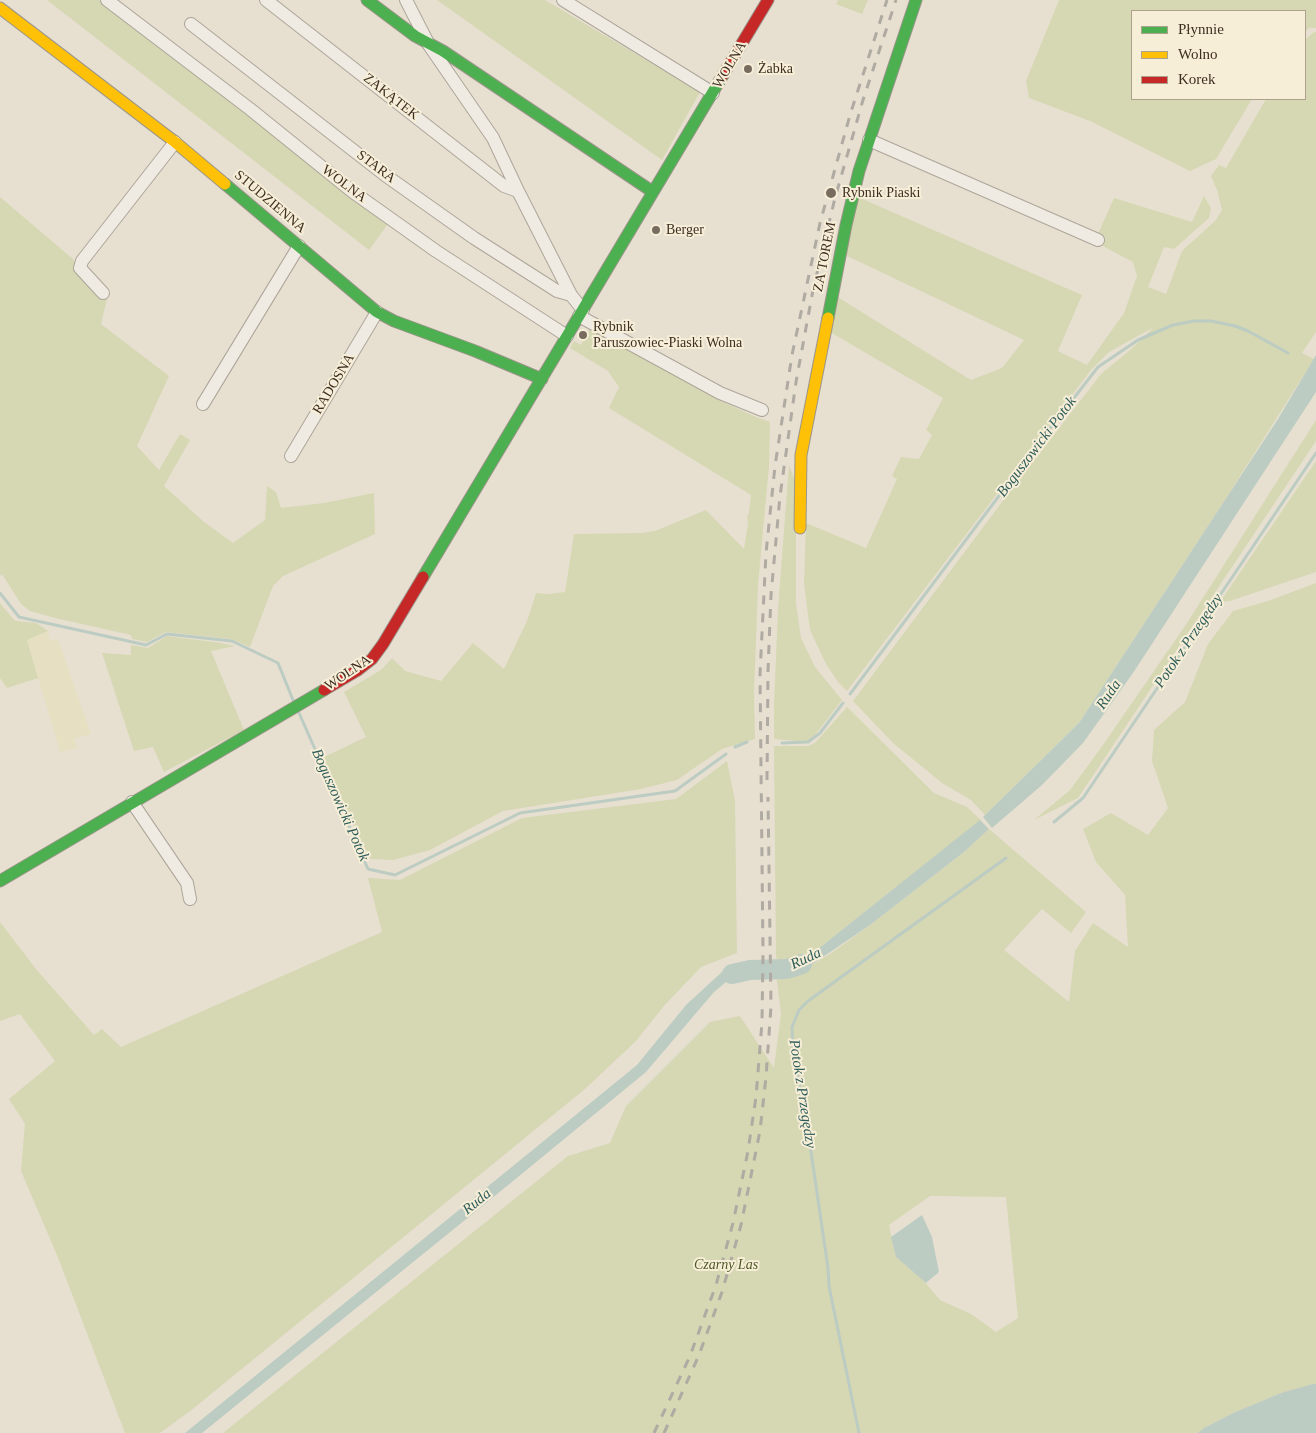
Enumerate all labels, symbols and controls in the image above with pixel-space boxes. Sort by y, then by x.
legend [1131,10,1306,100]
text: Płynnie [1178,21,1224,37]
street label: WOLNA [709,38,751,92]
text: Wolno [1178,46,1218,62]
place label: Żabka [758,61,793,77]
marker: Żabka [742,63,754,75]
street label: ZAKĄTEK [360,70,422,124]
text: Korek [1178,71,1216,87]
street label: STARA [353,147,399,187]
street label: WOLNA [318,162,370,206]
street label: STUDZIENNA [231,167,309,237]
place label: Rybnik Piaski [842,185,920,201]
marker: Rybnik Piaski [824,186,838,200]
street label: ZA TOREM [810,221,840,293]
place label: Berger [666,222,704,238]
marker: Berger [650,224,662,236]
place label: Rybnik Paruszowiec-Piaski Wolna [593,319,742,352]
marker: Rybnik Paruszowiec-Piaski Wolna [577,329,589,341]
street label: RADOSNA [309,351,359,417]
water label: Boguszowicki Potok [993,393,1081,501]
water label: Potok z Przegędzy [1151,590,1227,692]
street label: WOLNA [322,651,374,695]
water label: Ruda [1093,677,1125,713]
water label: Boguszowicki Potok [307,746,373,864]
water label: Ruda [788,944,824,974]
water label: Potok z Przegędzy [785,1038,819,1150]
water label: Ruda [459,1185,495,1219]
park label: Czarny Las [694,1257,758,1273]

